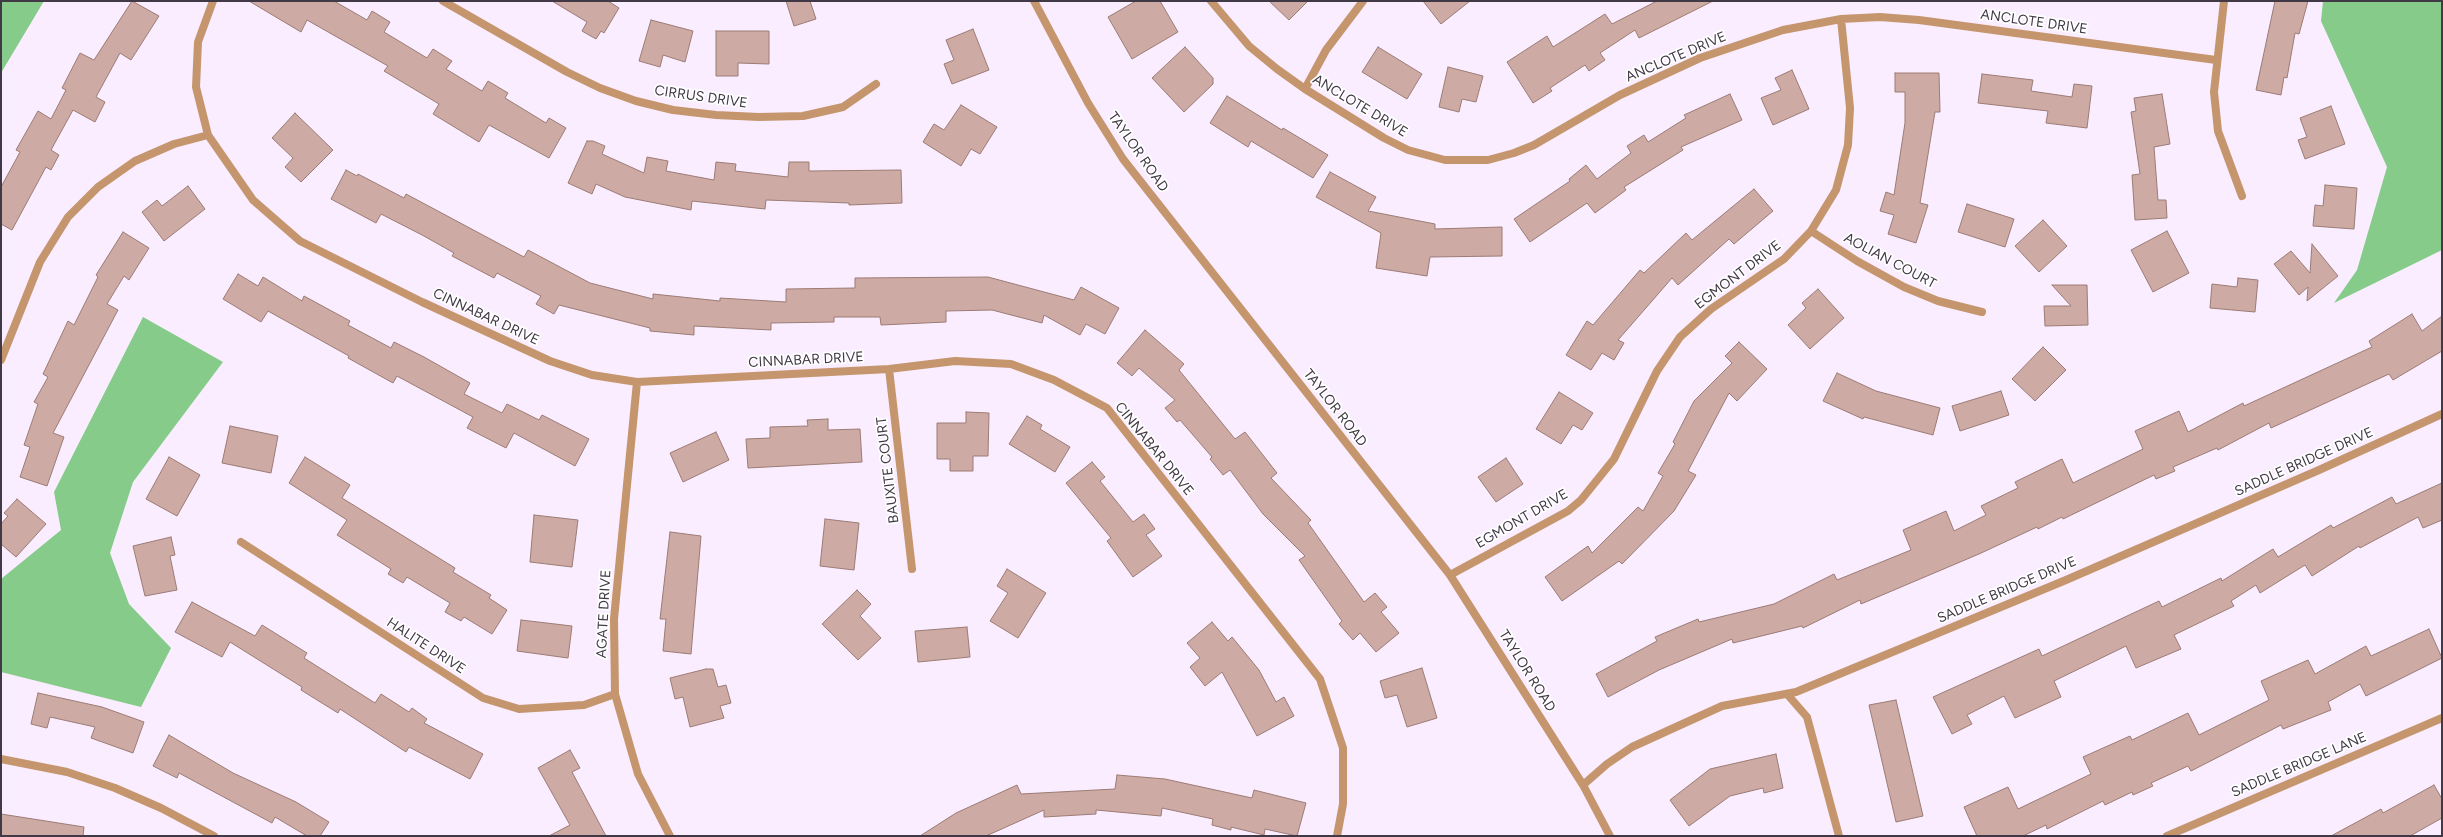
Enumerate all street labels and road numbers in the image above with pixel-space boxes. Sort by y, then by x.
street label: ANCLOTE DRIVE [1979,6,2089,38]
street label: ANCLOTE DRIVE [1623,28,1729,86]
street label: ANCLOTE DRIVE [1309,71,1411,141]
street label: CIRRUS DRIVE [654,82,748,112]
street label: TAYLOR ROAD [1104,109,1172,195]
street label: AOLIAN COURT [1841,230,1939,292]
street label: EGMONT DRIVE [1691,237,1785,313]
street label: CINNABAR DRIVE [430,285,542,349]
street label: CINNABAR DRIVE [748,349,864,371]
street label: TAYLOR ROAD [1300,366,1370,450]
street label: CINNABAR DRIVE [1111,399,1197,499]
street label: BAUXITE COURT [873,416,903,524]
street label: SADDLE BRIDGE DRIVE [2232,424,2376,500]
street label: EGMONT DRIVE [1473,486,1571,552]
street label: SADDLE BRIDGE DRIVE [1935,553,2079,627]
street label: AGATE DRIVE [593,569,615,659]
street label: HALITE DRIVE [383,614,469,678]
street label: TAYLOR ROAD [1495,627,1559,715]
street label: SADDLE BRIDGE LANE [2229,729,2369,801]

